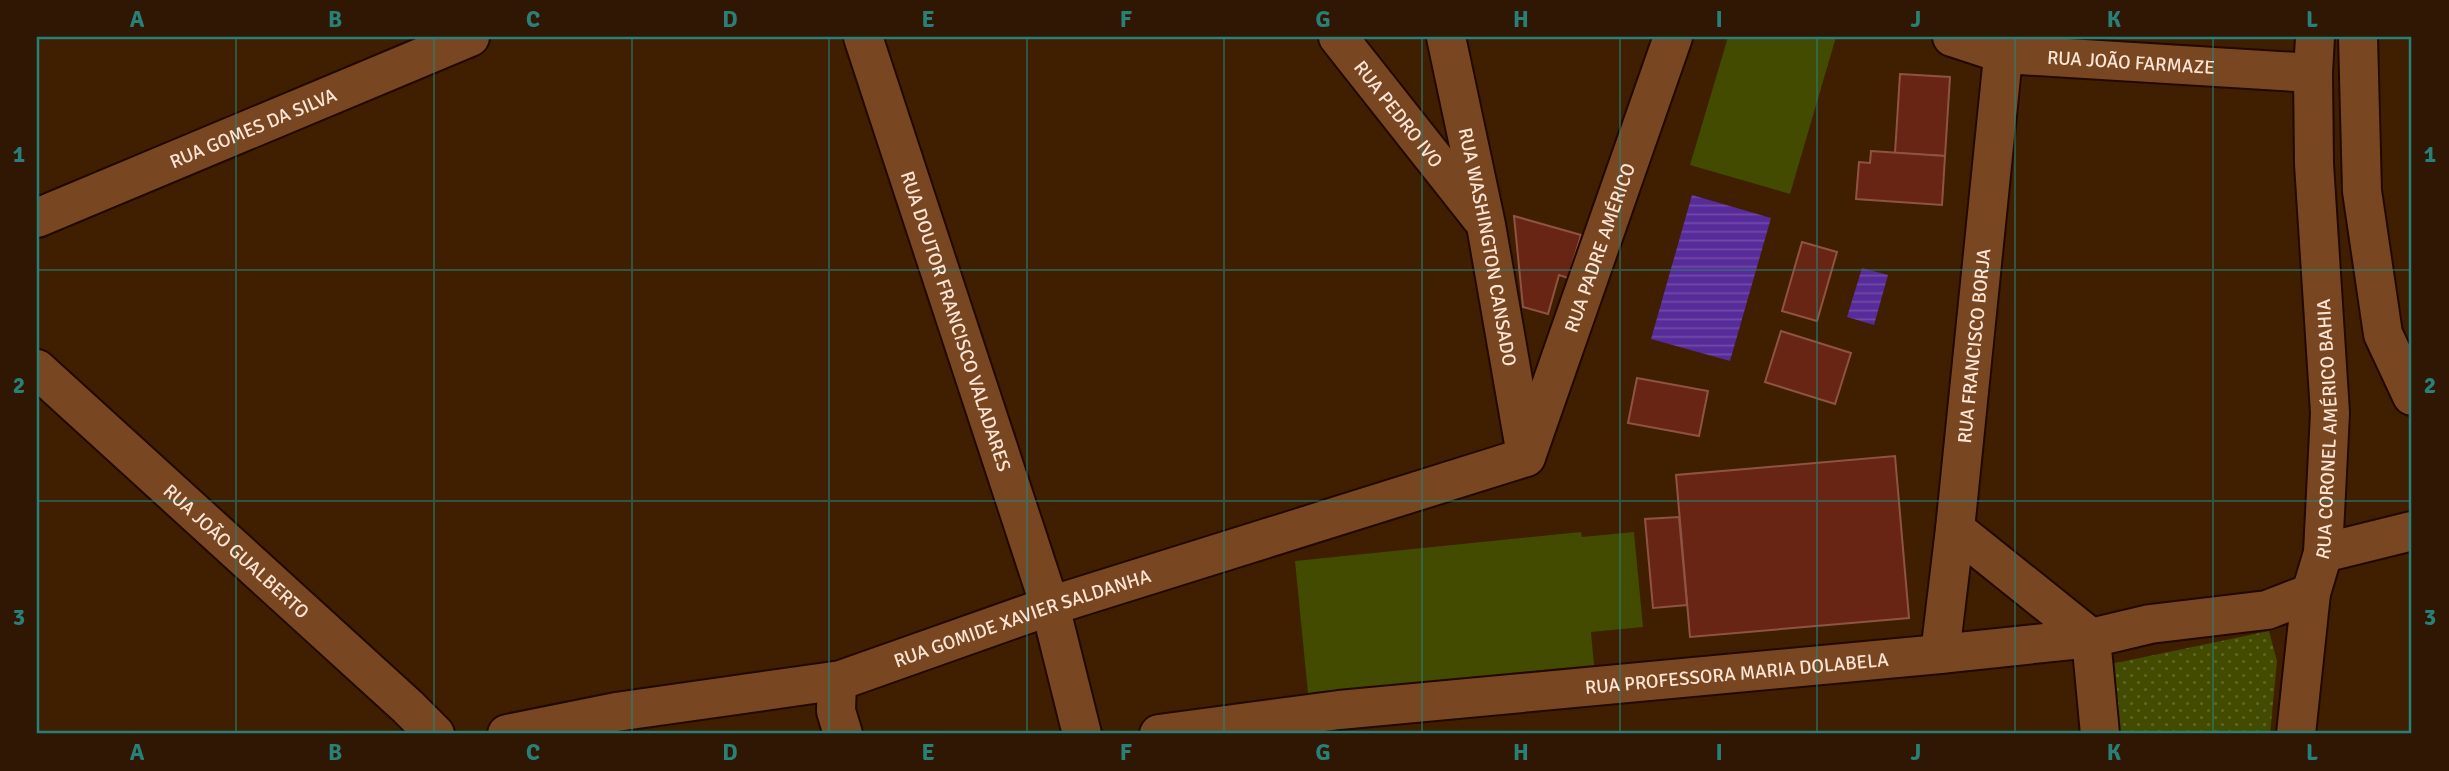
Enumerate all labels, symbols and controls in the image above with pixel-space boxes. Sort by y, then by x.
text: A [130,5,145,34]
text: B [328,5,342,34]
text: C [526,5,540,34]
text: D [722,5,738,34]
text: E [921,5,935,34]
text: F [1120,5,1132,34]
text: G [1315,5,1331,34]
text: H [1513,5,1529,34]
text: I [1715,5,1723,34]
text: J [1911,5,1921,34]
text: K [2107,5,2122,34]
text: L [2306,5,2318,34]
street label: RUA JOÃO FARMAZE [2046,46,2216,80]
street label: RUA PEDRO IVO [1348,56,1448,173]
street label: RUA GOMES DA SILVA [166,83,341,174]
street label: RUA WASHINGTON CANSADO [1453,126,1521,368]
text: 1 [13,140,25,169]
text: 1 [2424,140,2436,169]
street label: RUA PADRE AMÉRICO [1560,160,1641,336]
street label: RUA DOUTOR FRANCISCO VALADARES [895,168,1016,475]
street label: RUA FRANCISCO BORJA [1953,247,1996,445]
street label: RUA CORONEL AMÉRICO BAHIA [2311,298,2343,562]
text: 2 [13,371,25,400]
text: 2 [2424,371,2436,400]
street label: RUA JOÃO GUALBERTO [158,479,314,624]
street label: RUA GOMIDE XAVIER SALDANHA [891,564,1154,673]
text: 3 [13,603,25,632]
text: 3 [2424,603,2436,632]
street label: RUA PROFESSORA MARIA DOLABELA [1584,648,1890,700]
text: A [130,738,145,767]
text: B [328,738,342,767]
text: C [526,738,540,767]
text: D [722,738,738,767]
text: E [921,738,935,767]
text: F [1120,738,1132,767]
text: G [1315,738,1331,767]
text: H [1513,738,1529,767]
text: I [1715,738,1723,767]
text: J [1911,738,1921,767]
text: K [2107,738,2122,767]
text: L [2306,738,2318,767]

